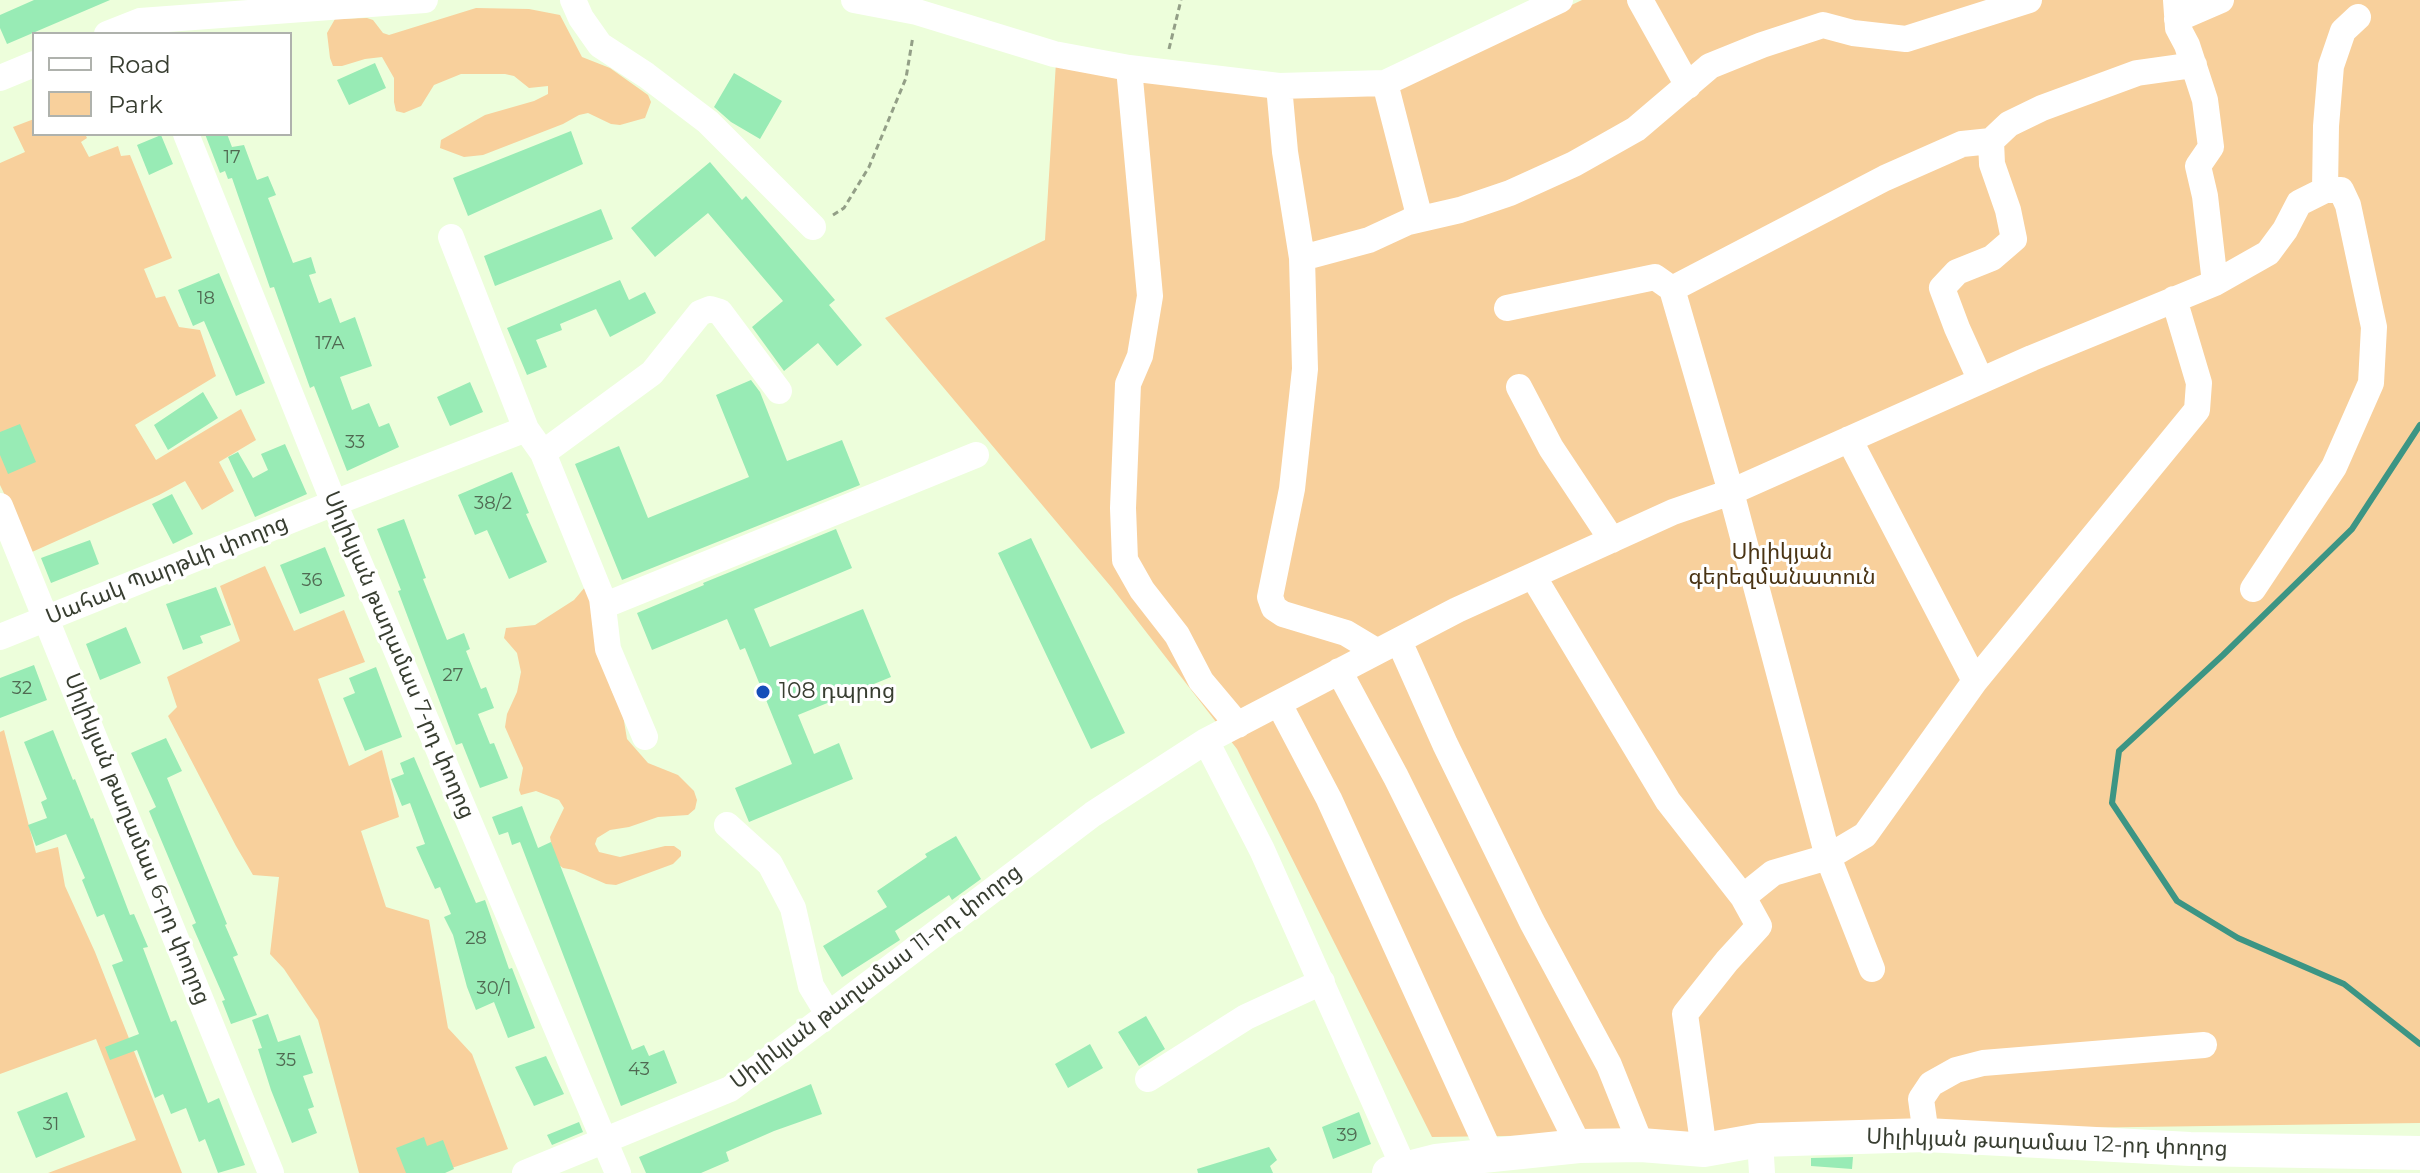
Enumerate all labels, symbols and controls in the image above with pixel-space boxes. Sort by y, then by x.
legend [32,32,292,136]
text: Road [108,50,171,79]
text: Park [108,90,163,119]
house number: 17 [223,147,241,169]
house number: 18 [197,288,215,310]
house number: 17А [315,333,345,355]
house number: 33 [345,432,365,454]
street label: Սիլիկյան թաղամաս 7-րդ փողոց [318,487,480,823]
house number: 38/2 [474,493,512,515]
street label: Սահակ Պարթևի փողոց [42,509,292,631]
park label: Սիլիկյան գերեզմանատուն [1688,540,1876,592]
house number: 36 [301,570,323,592]
house number: 27 [443,665,463,687]
street label: Սիլիկյան թաղամաս 6-րդ փողոց [58,670,216,1008]
house number: 32 [12,678,32,700]
place label: 108 դպրոց [779,679,895,705]
marker: 108 դպրոց [754,683,772,701]
street label: Սիլիկյան թաղամաս 11-րդ փողոց [725,859,1027,1095]
house number: 28 [465,928,487,950]
house number: 30/1 [477,978,511,1000]
house number: 35 [276,1050,296,1072]
house number: 43 [628,1059,650,1081]
house number: 31 [43,1114,59,1136]
street label: Սիլիկյան թաղամաս 12-րդ փողոց [1866,1123,2228,1163]
house number: 39 [1336,1125,1358,1147]

